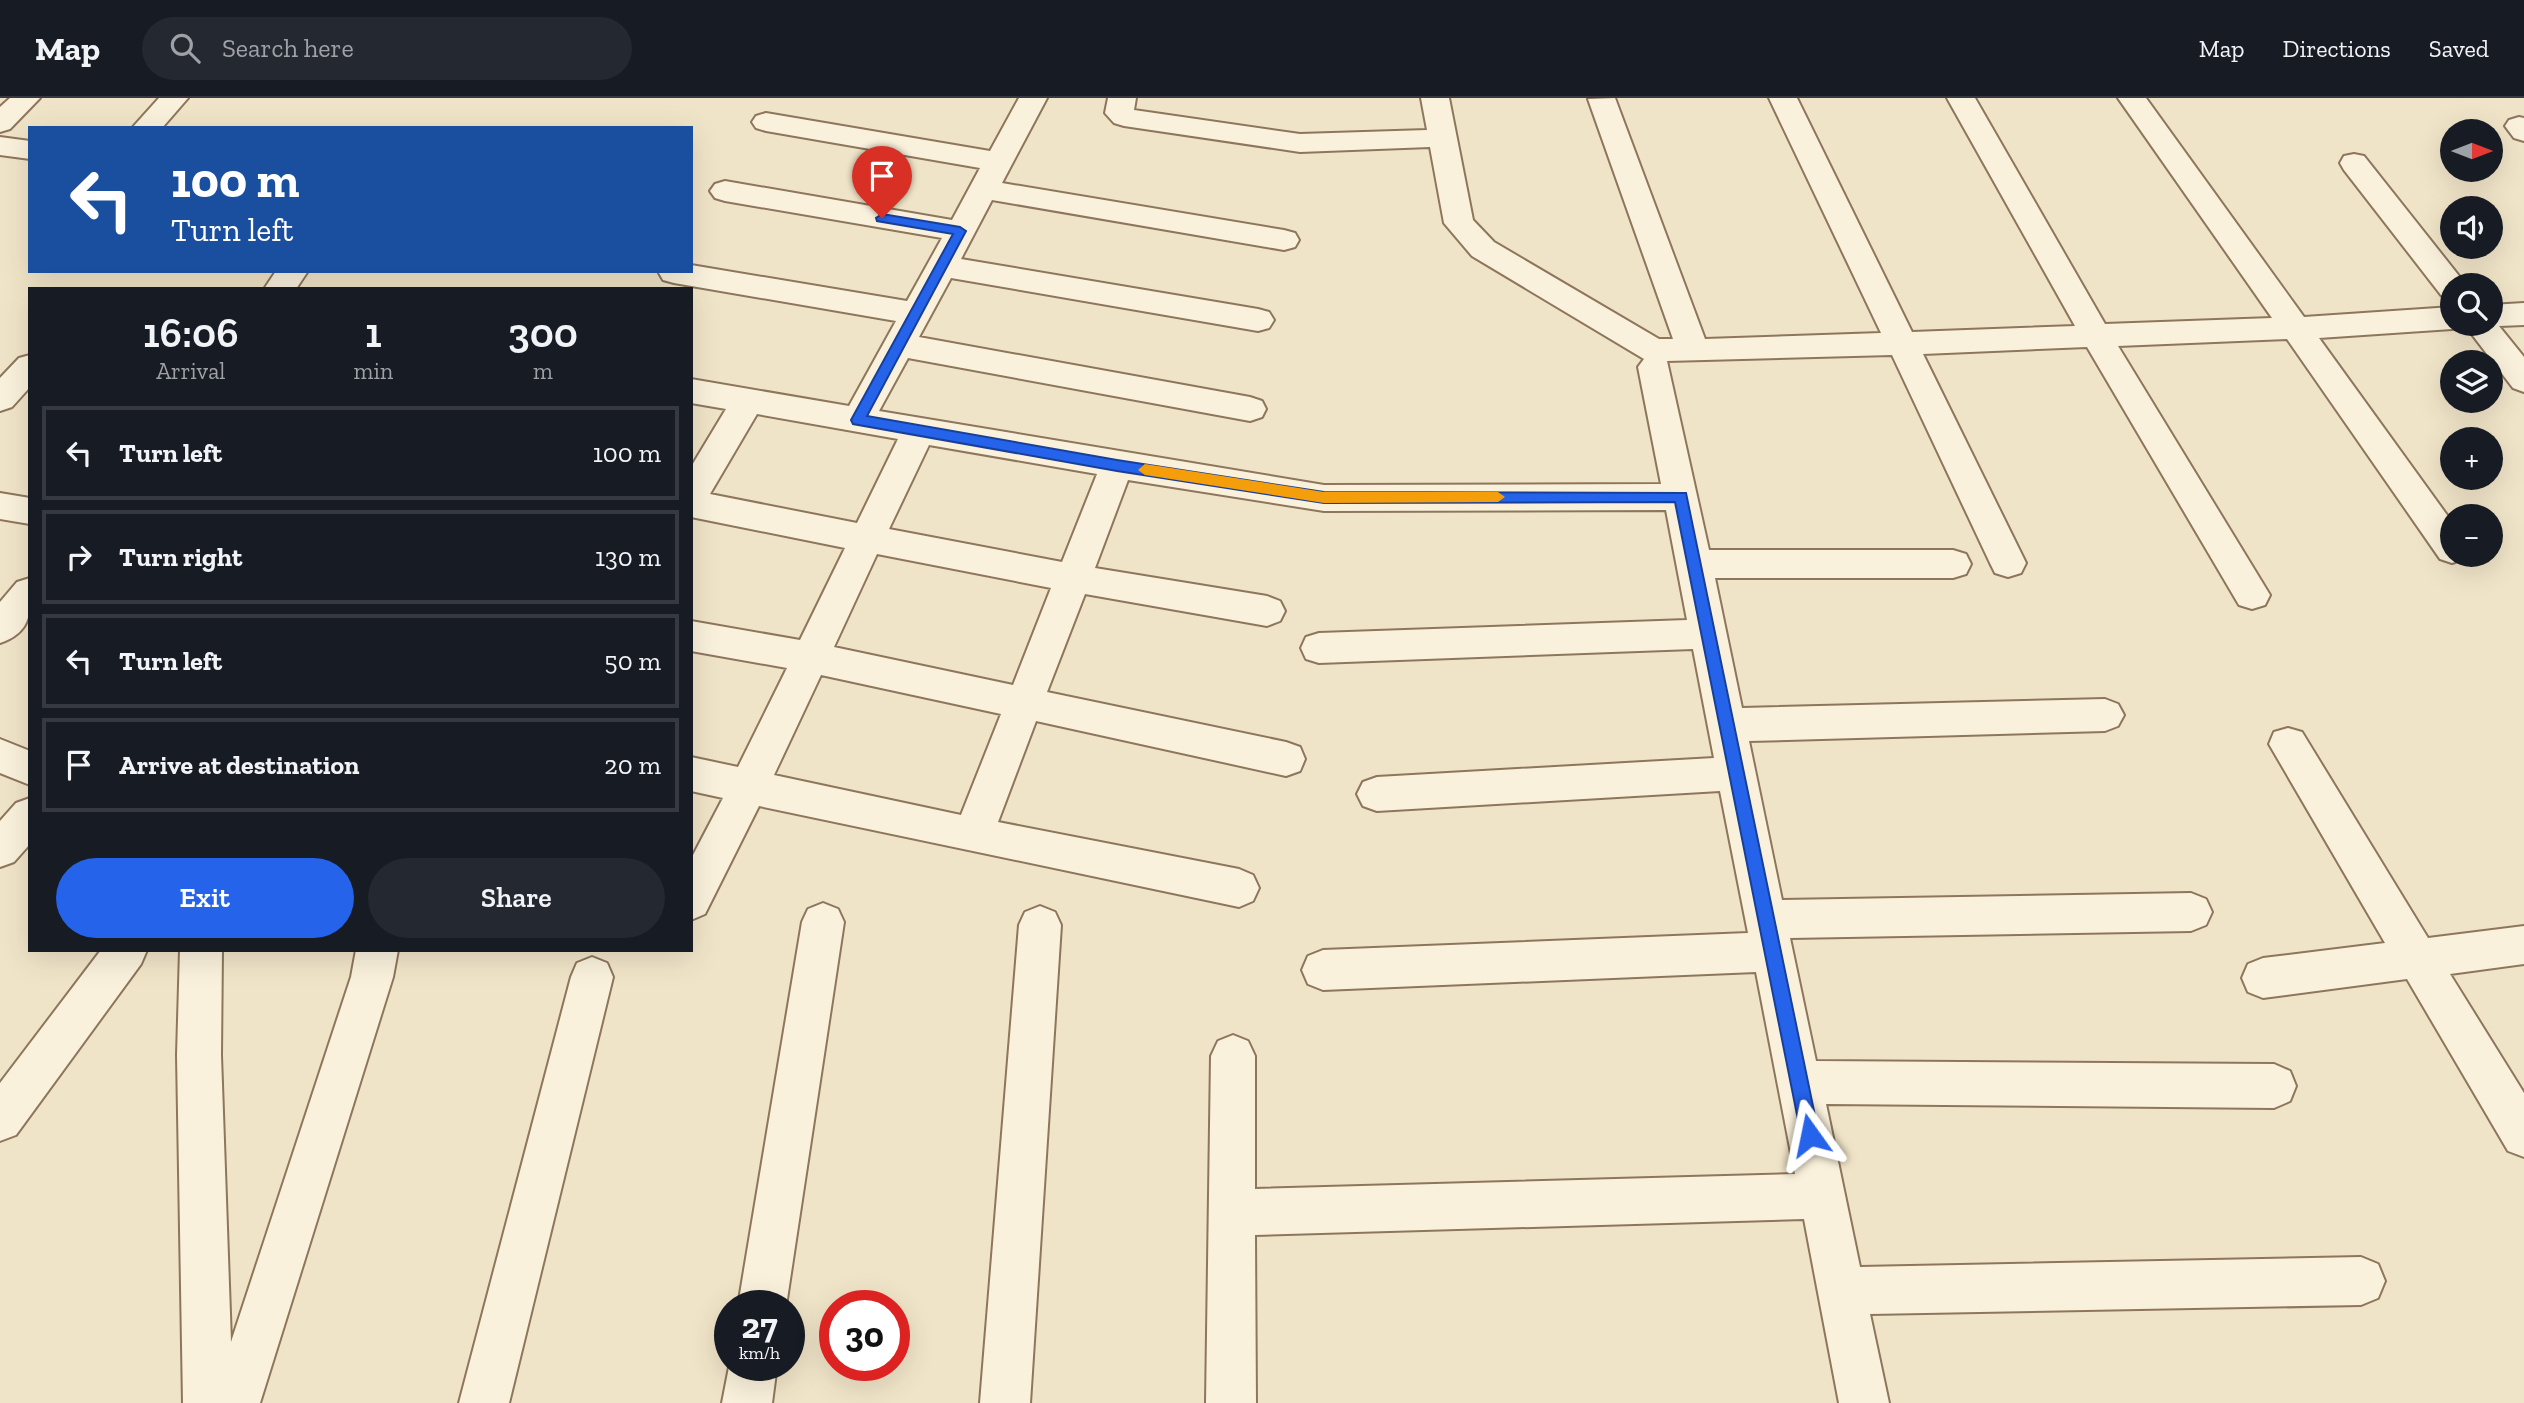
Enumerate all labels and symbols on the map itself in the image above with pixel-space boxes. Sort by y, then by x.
north arrow [2440,119,2502,182]
pin [852,146,912,218]
position arrow [1773,1098,1847,1172]
speed limit sign: 30 [819,1290,910,1381]

